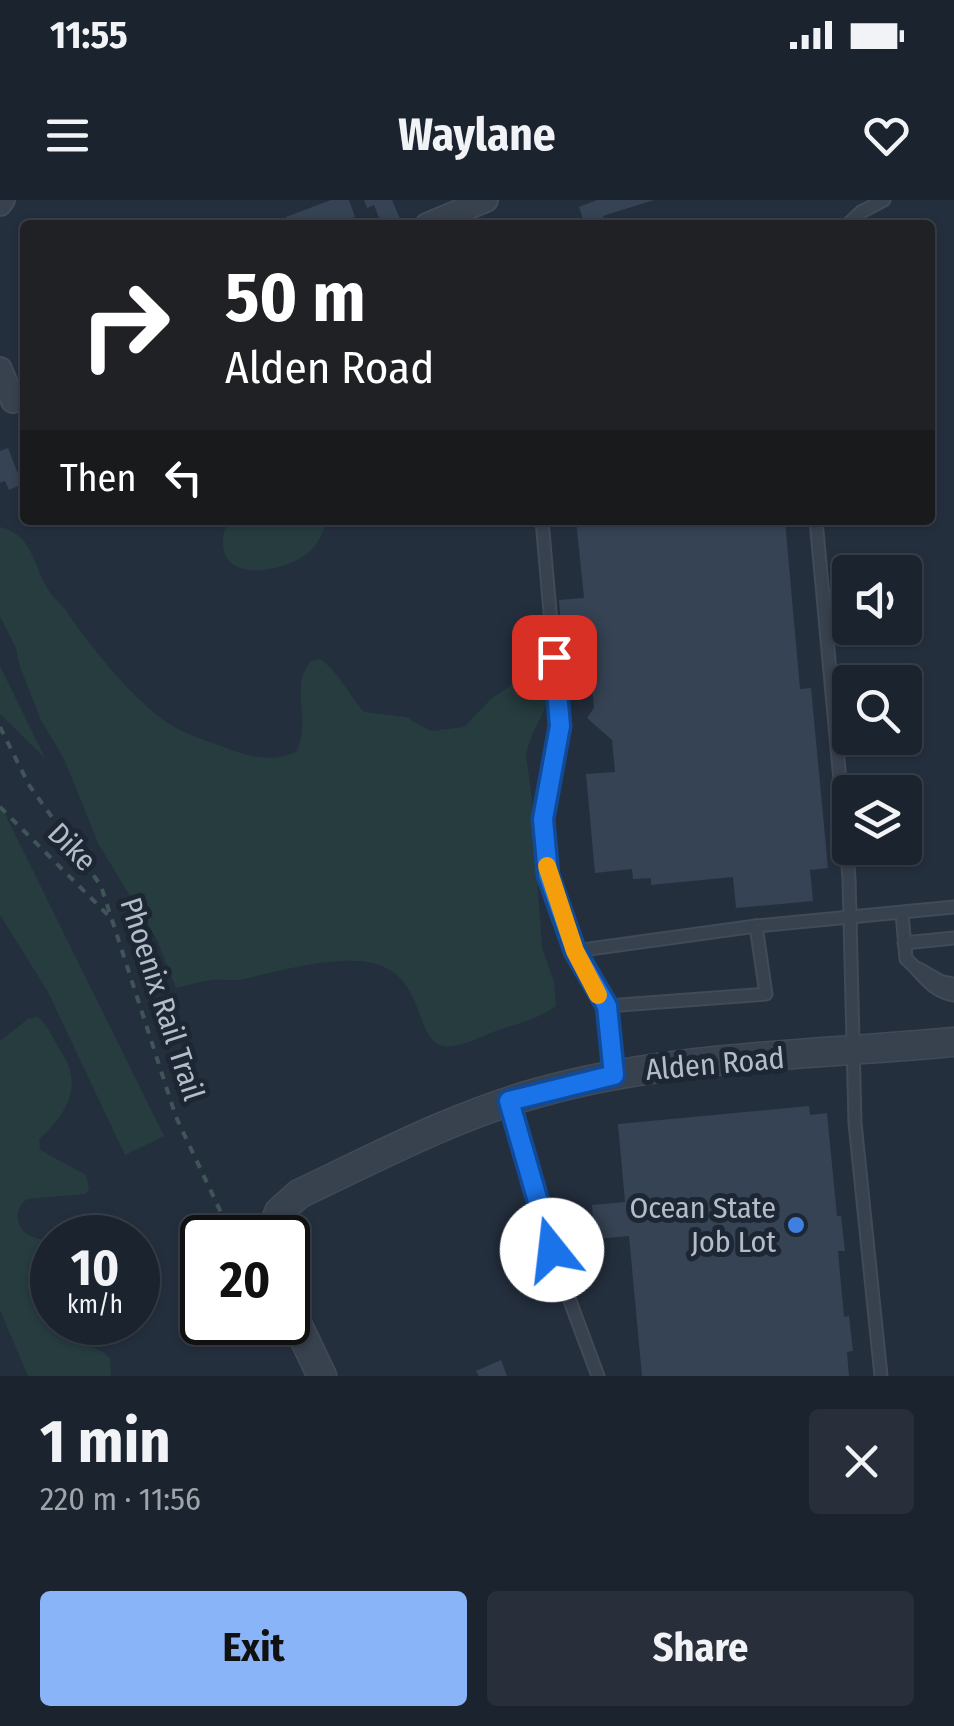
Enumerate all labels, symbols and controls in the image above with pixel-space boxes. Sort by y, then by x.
text: 11:55 [50,12,128,58]
icon: menu [40,108,95,163]
text: Waylane [398,108,556,162]
icon: heart [859,108,914,163]
text: 50 m [225,256,366,340]
icon: right [60,260,190,390]
text: Alden Road [225,341,434,395]
icon: left [156,450,211,505]
text: Then [60,455,136,501]
map controls [832,555,922,865]
button: sound [832,555,922,645]
pin [512,615,597,700]
icon: arrive [527,630,582,685]
button: search [832,665,922,755]
button: layers [832,775,922,865]
street label: Dike [40,815,104,879]
street label: Phoenix Rail Trail [112,893,212,1105]
street label: Alden Road [644,1040,786,1088]
place label: Ocean State Job Lot [629,1190,776,1260]
position arrow [500,1198,604,1302]
marker: Ocean State Job Lot [785,1214,807,1236]
speed limit sign: 20 [180,1215,310,1345]
text: 10 [71,1238,119,1298]
text: km/h [67,1290,123,1320]
text: 1 min [40,1406,171,1478]
button: close [809,1409,914,1514]
text: 220 m · 11:56 [40,1480,201,1518]
button: Exit [40,1591,467,1706]
button: Share [487,1591,914,1706]

